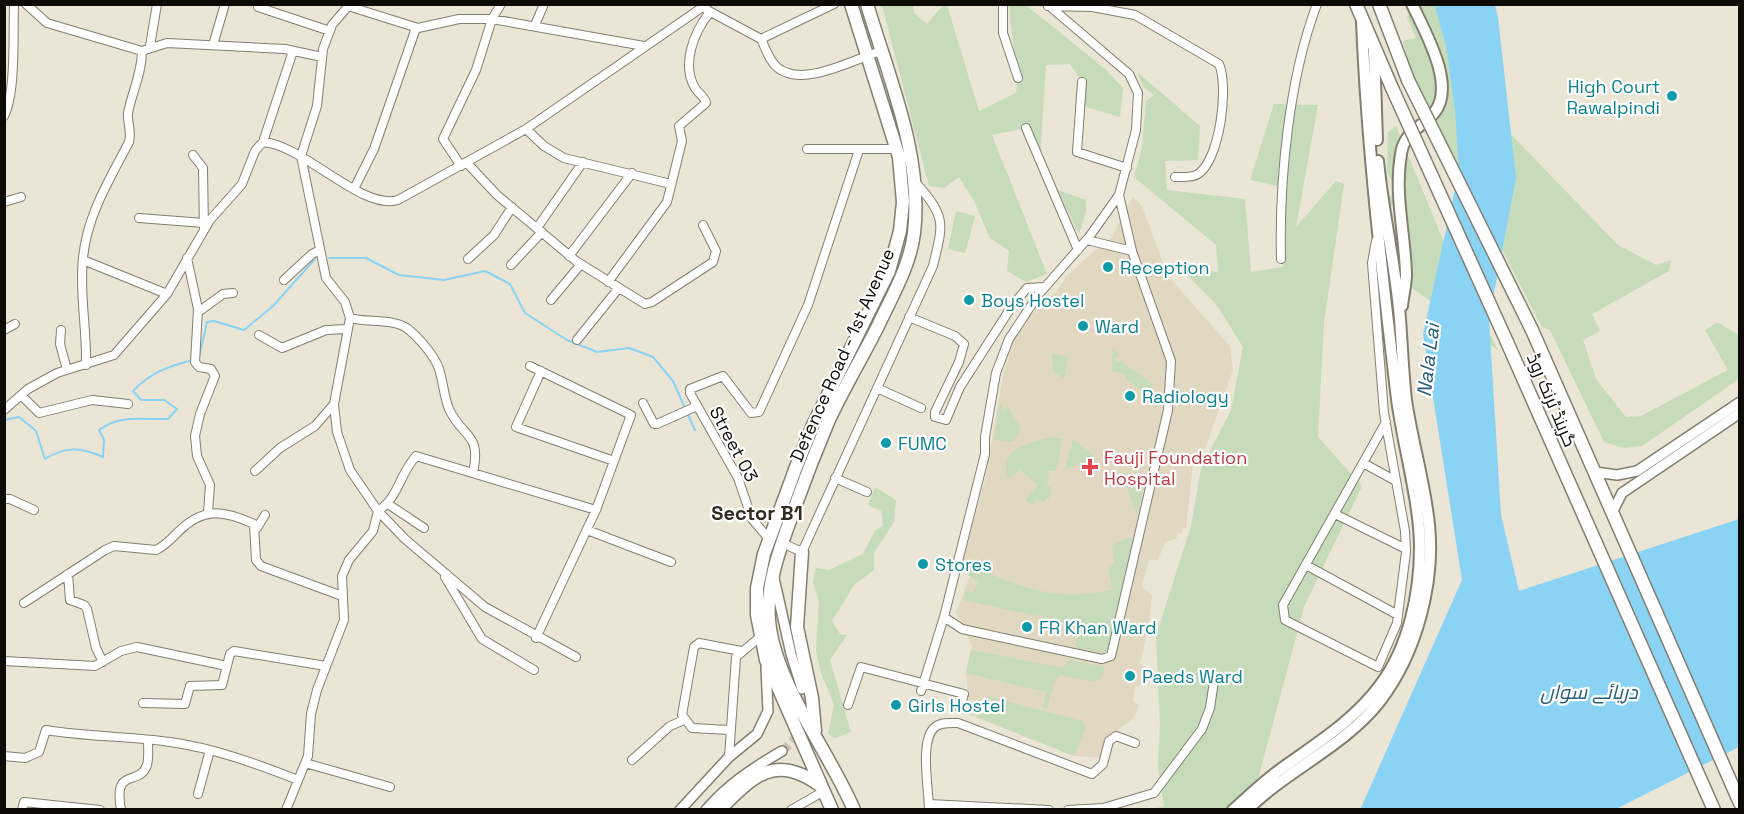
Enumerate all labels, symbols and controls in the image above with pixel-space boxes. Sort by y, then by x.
place label: High Court Rawalpindi [1566,75,1660,119]
marker: High Court Rawalpindi [1665,89,1679,103]
street label: Defence Road - 1st Avenue [784,245,900,465]
place label: Reception [1120,256,1210,279]
marker: Reception [1101,260,1115,274]
place label: Boys Hostel [981,289,1084,312]
marker: Boys Hostel [962,293,976,307]
place label: Ward [1095,315,1139,338]
marker: Ward [1076,319,1090,333]
water label: Nala Lai [1411,320,1446,398]
street label: گرینڈ ٹرنک روڈ [1522,350,1582,450]
place label: Radiology [1142,385,1229,408]
marker: Radiology [1123,389,1137,403]
street label: Street 03 [705,402,763,486]
place label: FUMC [898,432,947,455]
marker: FUMC [879,436,893,450]
place label: Fauji Foundation Hospital [1104,446,1247,490]
marker: Fauji Foundation Hospital [1081,458,1099,476]
district label: Sector B1 [711,500,803,526]
place label: Stores [935,553,992,576]
marker: Stores [916,557,930,571]
place label: FR Khan Ward [1039,616,1157,639]
marker: FR Khan Ward [1020,620,1034,634]
place label: Paeds Ward [1142,665,1243,688]
marker: Paeds Ward [1123,669,1137,683]
water label: دریائے سواں [1540,679,1639,705]
place label: Girls Hostel [908,694,1005,717]
marker: Girls Hostel [889,698,903,712]

